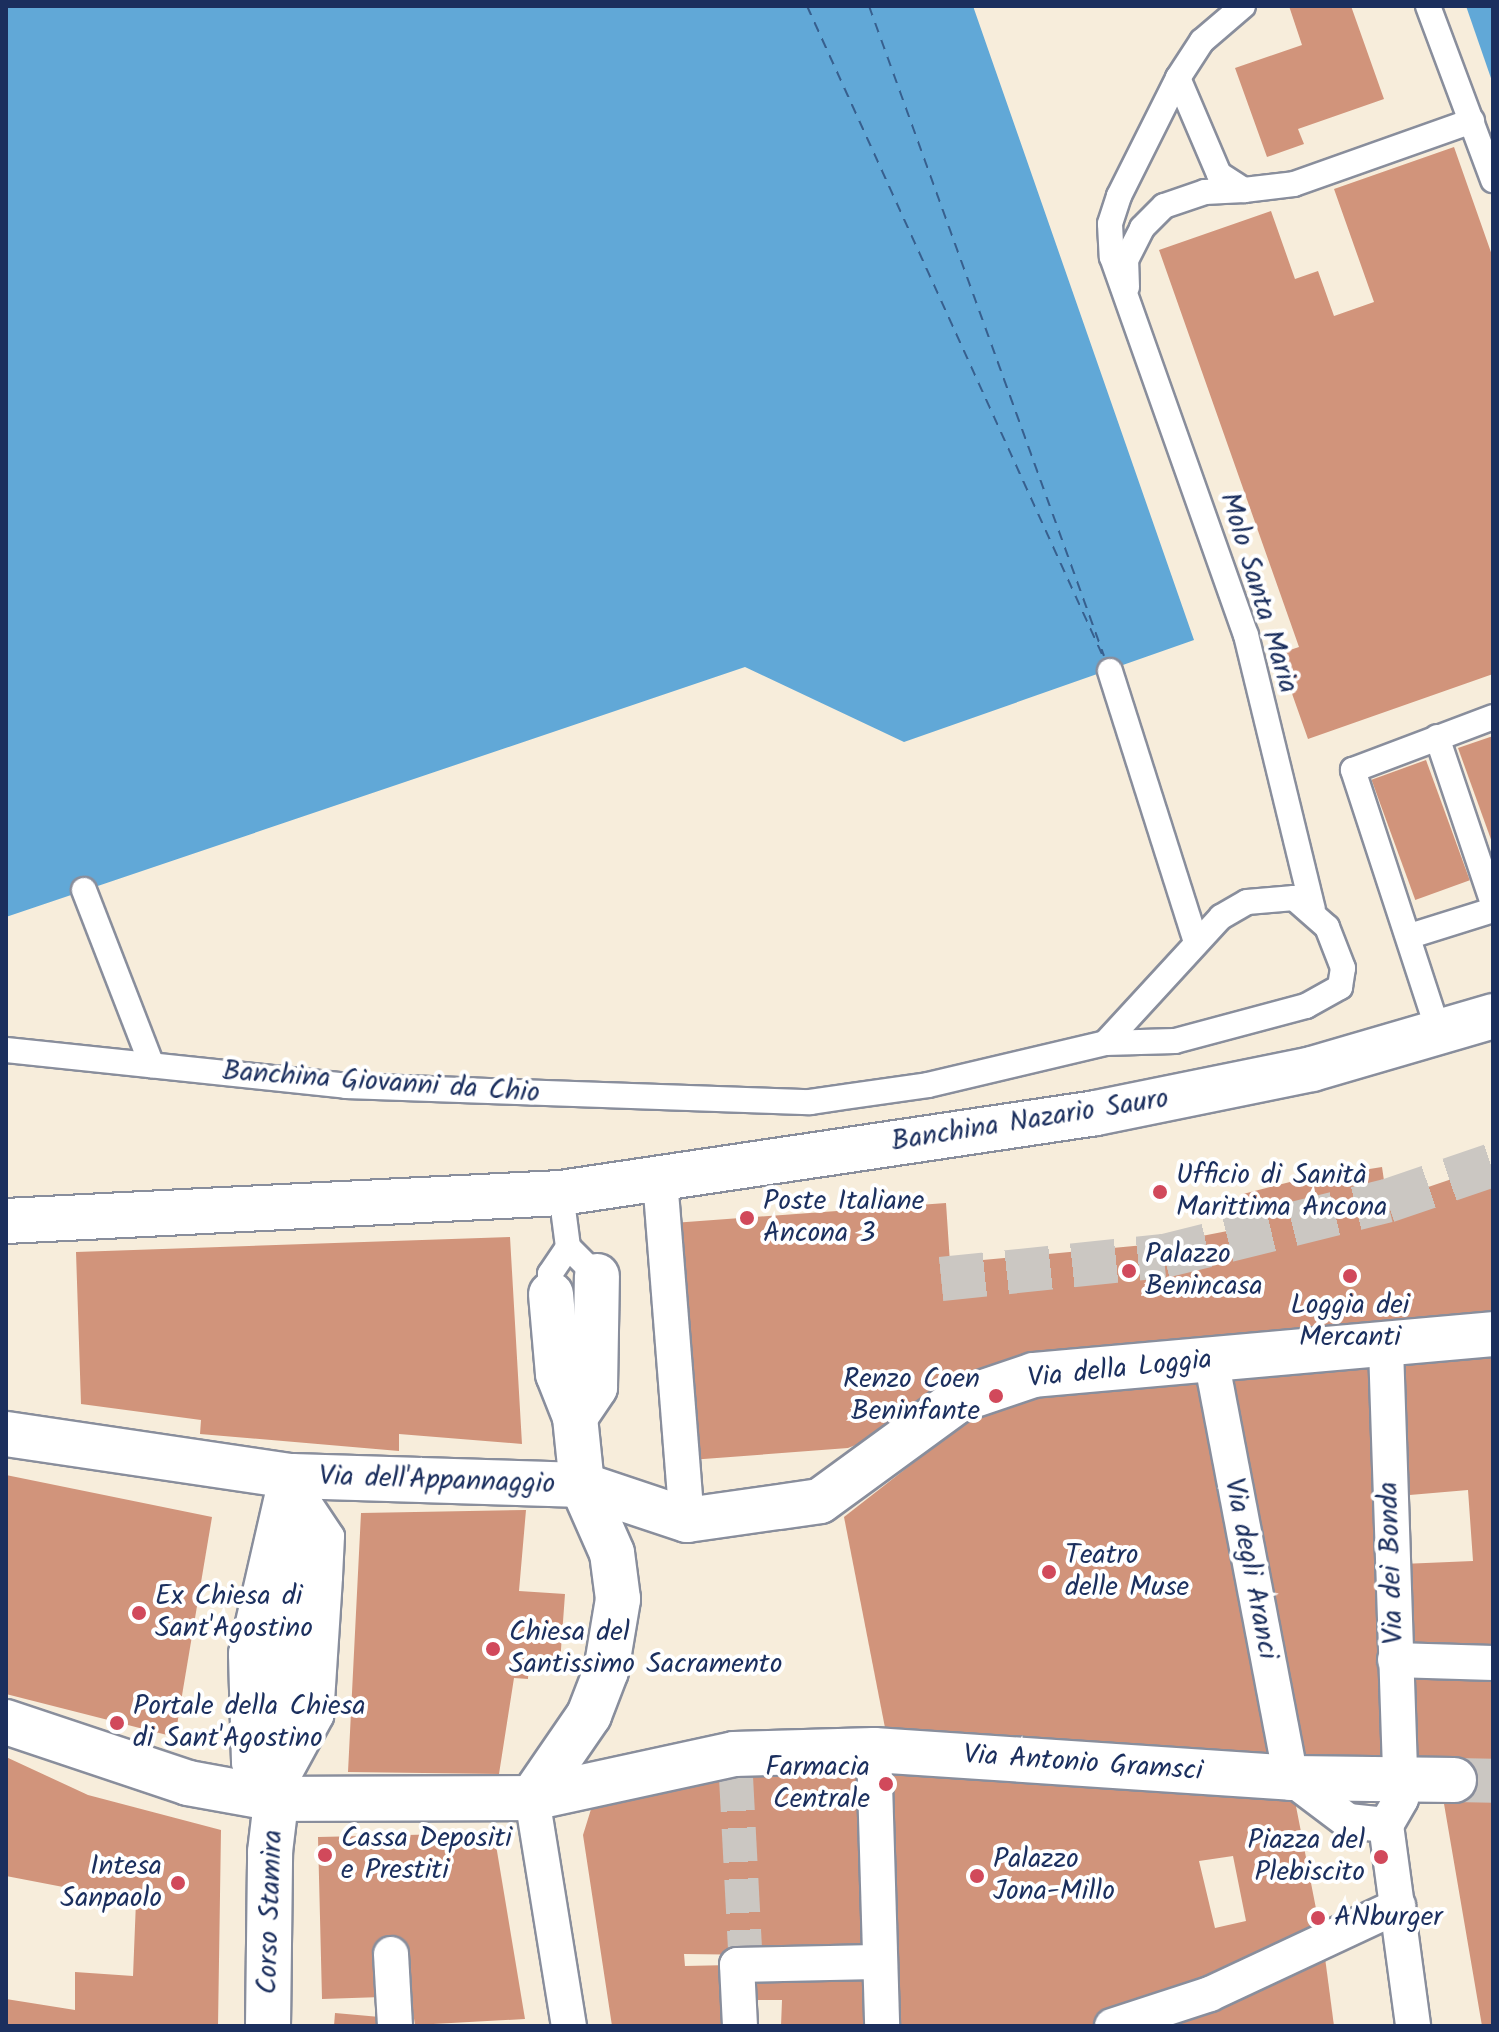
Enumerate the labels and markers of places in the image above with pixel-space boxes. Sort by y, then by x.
place label: Ufficio di Sanità Marittima Ancona [1176,1159,1387,1225]
marker: Ufficio di Sanità Marittima Ancona [1151,1183,1169,1201]
place label: Poste Italiane Ancona 3 [763,1185,924,1251]
marker: Poste Italiane Ancona 3 [738,1209,756,1227]
place label: Palazzo Benincasa [1145,1238,1263,1304]
marker: Palazzo Benincasa [1120,1262,1138,1280]
marker: Loggia dei Mercanti [1341,1267,1359,1285]
place label: Loggia dei Mercanti [1291,1289,1409,1355]
place label: Renzo Coen Beninfante [843,1363,980,1429]
marker: Renzo Coen Beninfante [987,1387,1005,1405]
place label: Teatro delle Muse [1065,1539,1189,1605]
marker: Teatro delle Muse [1040,1563,1058,1581]
place label: Ex Chiesa di Sant'Agostino [155,1580,313,1646]
marker: Ex Chiesa di Sant'Agostino [130,1604,148,1622]
place label: Chiesa del Santissimo Sacramento [509,1616,782,1682]
marker: Chiesa del Santissimo Sacramento [484,1640,502,1658]
place label: Portale della Chiesa di Sant'Agostino [133,1690,366,1756]
marker: Portale della Chiesa di Sant'Agostino [108,1714,126,1732]
place label: Farmacia Centrale [765,1751,870,1817]
marker: Farmacia Centrale [877,1775,895,1793]
place label: Cassa Depositi e Prestiti [341,1822,512,1888]
place label: Piazza del Plebiscito [1248,1824,1365,1890]
place label: Palazzo Jona-Millo [993,1843,1115,1909]
marker: Cassa Depositi e Prestiti [316,1846,334,1864]
marker: Piazza del Plebiscito [1372,1848,1390,1866]
place label: Intesa Sanpaolo [60,1850,162,1916]
marker: Palazzo Jona-Millo [968,1867,986,1885]
marker: Intesa Sanpaolo [169,1874,187,1892]
place label: ANburger [1334,1901,1443,1935]
marker: ANburger [1309,1909,1327,1927]

